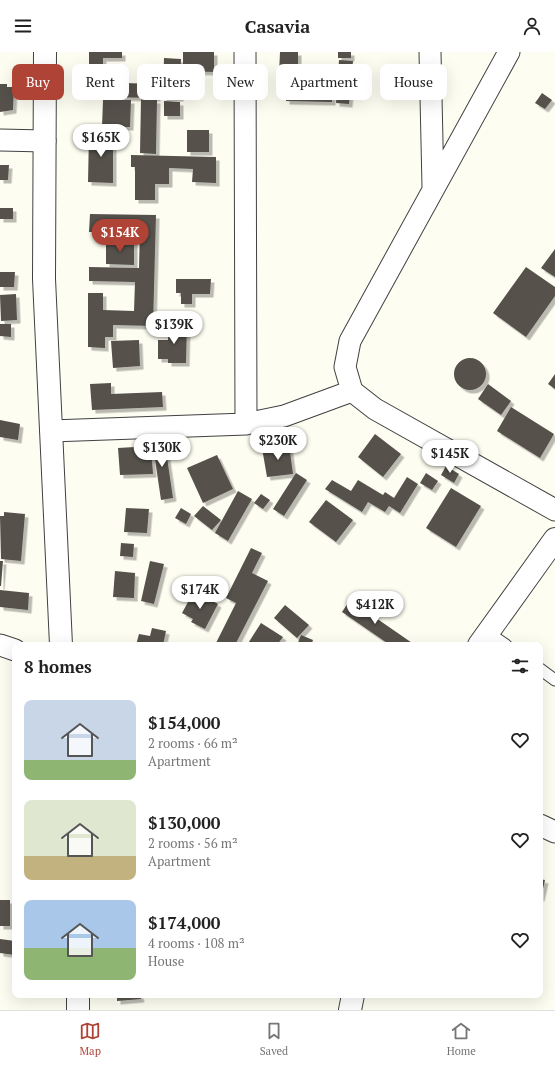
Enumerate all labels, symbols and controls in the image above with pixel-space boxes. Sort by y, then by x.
text: Casavia [245,14,310,38]
icon: menu [12,15,34,37]
icon: person [521,15,543,37]
chip: Buy [12,64,64,100]
chip: Rent [72,64,129,100]
chip: Filters [137,64,205,100]
chip: New [213,64,268,100]
chip: Apartment [276,64,372,100]
chip: House [380,64,447,100]
pin: $165K [73,124,129,158]
text: $165K [82,128,120,146]
pin: $154K [92,219,148,253]
text: $154K [101,223,139,241]
pin: $139K [146,311,202,345]
text: $139K [155,315,193,333]
pin: $230K [250,427,306,461]
text: $230K [259,431,297,449]
pin: $130K [134,434,190,468]
text: $130K [143,438,181,456]
pin: $145K [422,440,478,474]
text: $145K [431,444,469,462]
pin: $174K [172,576,228,610]
text: $174K [181,580,219,598]
pin: $412K [347,591,403,625]
text: $412K [356,595,394,613]
text: 8 homes [24,655,92,678]
icon: filters [509,655,531,677]
text: $154,000 [148,711,220,734]
icon: home [56,716,104,764]
icon: heart [509,729,531,751]
text: 2 rooms · 66 m² [148,734,238,752]
text: Apartment [148,752,211,770]
text: $130,000 [148,811,220,834]
icon: home [56,816,104,864]
icon: heart [509,829,531,851]
text: 2 rooms · 56 m² [148,834,238,852]
text: Apartment [148,852,211,870]
text: $174,000 [148,911,220,934]
icon: home [56,916,104,964]
icon: heart [509,929,531,951]
text: 4 rooms · 108 m² [148,934,245,952]
text: House [148,952,184,970]
tab: Map [79,1020,101,1058]
tab: Saved [260,1020,288,1058]
tab: Home [447,1020,476,1058]

